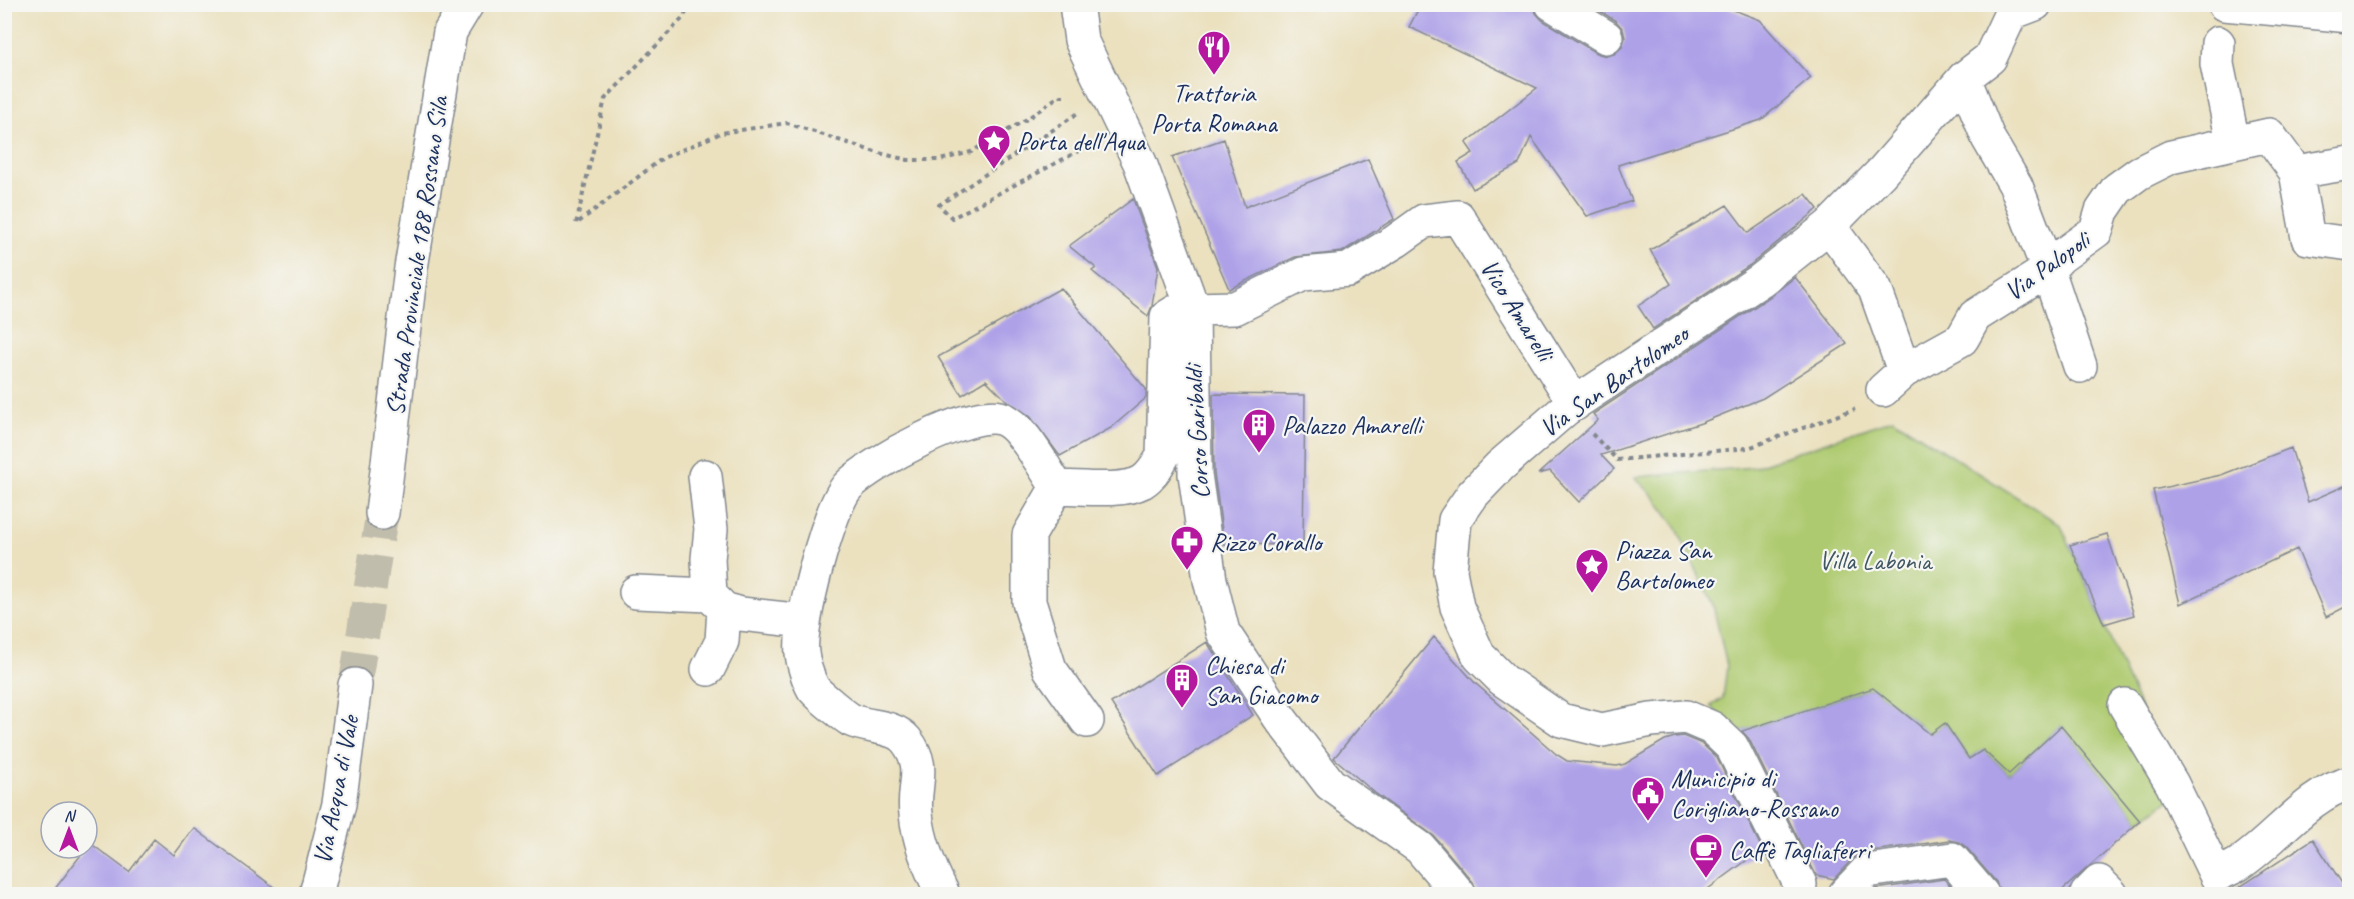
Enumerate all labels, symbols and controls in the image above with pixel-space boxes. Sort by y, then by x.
restaurant icon: Trattoria Porta Romana [1196,29,1232,76]
place label: Trattoria Porta Romana [1151,77,1278,140]
street label: Strada Provinciale 188 Rossano Sila [378,93,456,417]
place icon: Porta dell'Aqua [976,123,1012,170]
place label: Porta dell'Aqua [1017,125,1147,158]
street label: Via Palopoli [1998,222,2099,308]
street label: Vico Amarelli [1473,253,1563,370]
street label: Via San Bartolomeo [1533,316,1697,445]
street label: Corso Garibaldi [1177,361,1217,500]
building icon: Palazzo Amarelli [1241,407,1277,454]
place label: Palazzo Amarelli [1282,409,1425,442]
pharmacy icon: Rizzo Corallo [1169,524,1205,571]
place label: Rizzo Corallo [1210,526,1324,559]
place label: Piazza San Bartolomeo [1615,534,1716,597]
park label: Villa Labonia [1819,544,1934,577]
place icon: Piazza San Bartolomeo [1574,547,1610,594]
place label: Chiesa di San Giacomo [1205,649,1320,712]
building icon: Chiesa di San Giacomo [1164,662,1200,709]
street label: Via Acqua di Vale [305,710,367,867]
place label: Municipio di Corigliano-Rossano [1671,762,1840,825]
public building icon: Municipio di Corigliano-Rossano [1630,775,1666,822]
north arrow [39,800,99,860]
text: N [64,806,77,826]
cafe icon: Caffè Tagliaferri [1688,832,1724,879]
place label: Caffè Tagliaferri [1729,834,1873,867]

